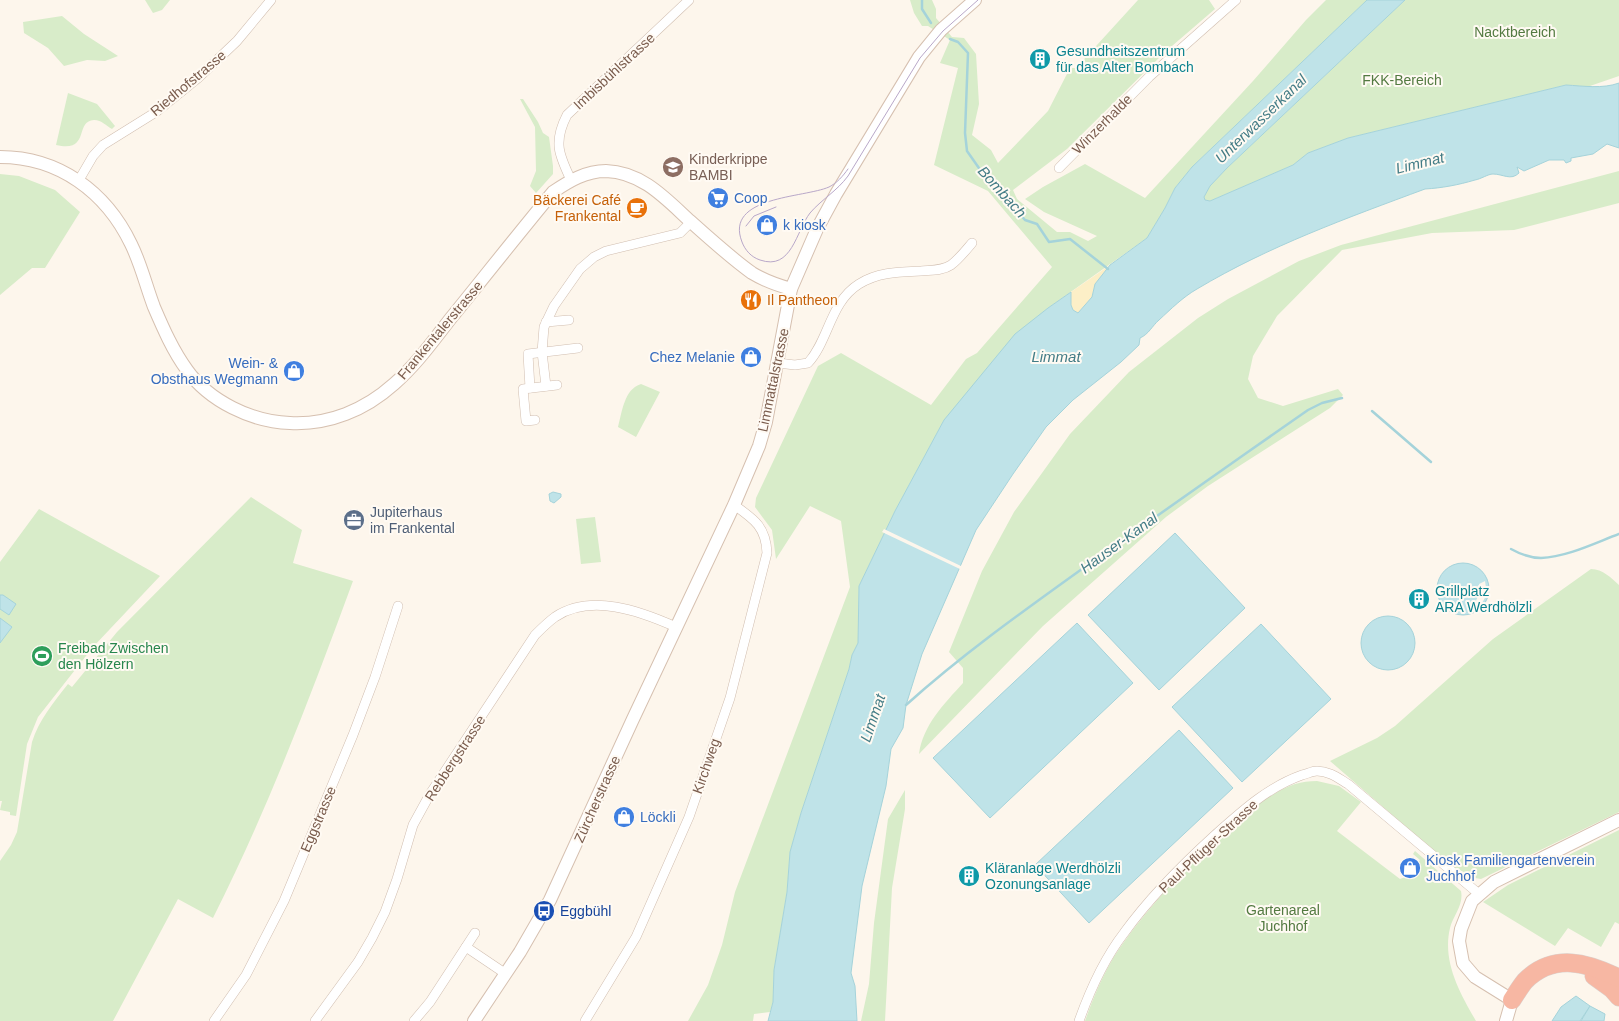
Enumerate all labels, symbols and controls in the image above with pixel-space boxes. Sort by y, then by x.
park label: Nacktbereich [1474,24,1556,40]
street label: Imbisbühlstrasse [570,29,658,113]
place label: Gesundheitszentrum für das Alter Bombach [1056,43,1194,75]
street label: Riedhofstrasse [147,47,229,119]
building icon: Gesundheitszentrum für das Alter Bombach [1028,47,1052,71]
water label: Unterwasserkanal [1212,70,1310,166]
park label: FKK-Bereich [1362,72,1442,88]
street label: Winzerhalde [1069,91,1135,157]
water label: Limmat [1394,148,1447,177]
place label: Kinderkrippe BAMBI [689,151,768,183]
school or university icon: Kinderkrippe BAMBI [661,155,685,179]
water label: Bombach [975,162,1030,221]
supermarket icon: Coop [706,186,730,210]
place label: Coop [734,190,768,206]
place label: Bäckerei Café Frankental [533,192,621,224]
cafe icon: Bäckerei Café Frankental [625,196,649,220]
shop icon: k kiosk [755,213,779,237]
place label: k kiosk [783,217,827,233]
street label: Frankentalerstrasse [394,277,486,383]
restaurant icon: Il Pantheon [739,288,763,312]
place label: Il Pantheon [767,292,838,308]
street label: Limmattalstrasse [754,326,792,433]
shop icon: Chez Melanie [739,345,763,369]
water label: Limmat [1031,348,1081,365]
place label: Chez Melanie [649,349,735,365]
place label: Wein- & Obsthaus Wegmann [151,355,279,387]
shop icon: Wein- & Obsthaus Wegmann [282,359,306,383]
place label: Jupiterhaus im Frankental [370,504,455,536]
office icon: Jupiterhaus im Frankental [342,508,366,532]
water label: Hauser-Kanal [1077,508,1161,576]
place label: Grillplatz ARA Werdhölzli [1435,583,1532,615]
building icon: Grillplatz ARA Werdhölzli [1407,587,1431,611]
place label: Freibad Zwischen den Hölzern [58,640,169,672]
sports icon: Freibad Zwischen den Hölzern [30,644,54,668]
water label: Limmat [856,691,889,744]
street label: Rebbergstrasse [421,712,489,804]
street label: Kirchweg [689,736,723,796]
street label: Zürcherstrasse [571,753,623,845]
street label: Eggstrasse [297,783,339,854]
street label: Paul-Pflüger-Strasse [1155,796,1261,896]
shop icon: Löckli [612,805,636,829]
place label: Löckli [640,809,676,825]
place label: Kiosk Familiengartenverein Juchhof [1426,852,1595,884]
shop icon: Kiosk Familiengartenverein Juchhof [1398,856,1422,880]
place label: Kläranlage Werdhölzli Ozonungsanlage [985,860,1121,892]
building icon: Kläranlage Werdhölzli Ozonungsanlage [957,864,981,888]
bus stop icon: Eggbühl [532,899,556,923]
park label: Gartenareal Juchhof [1246,902,1320,934]
place label: Eggbühl [560,903,611,919]

